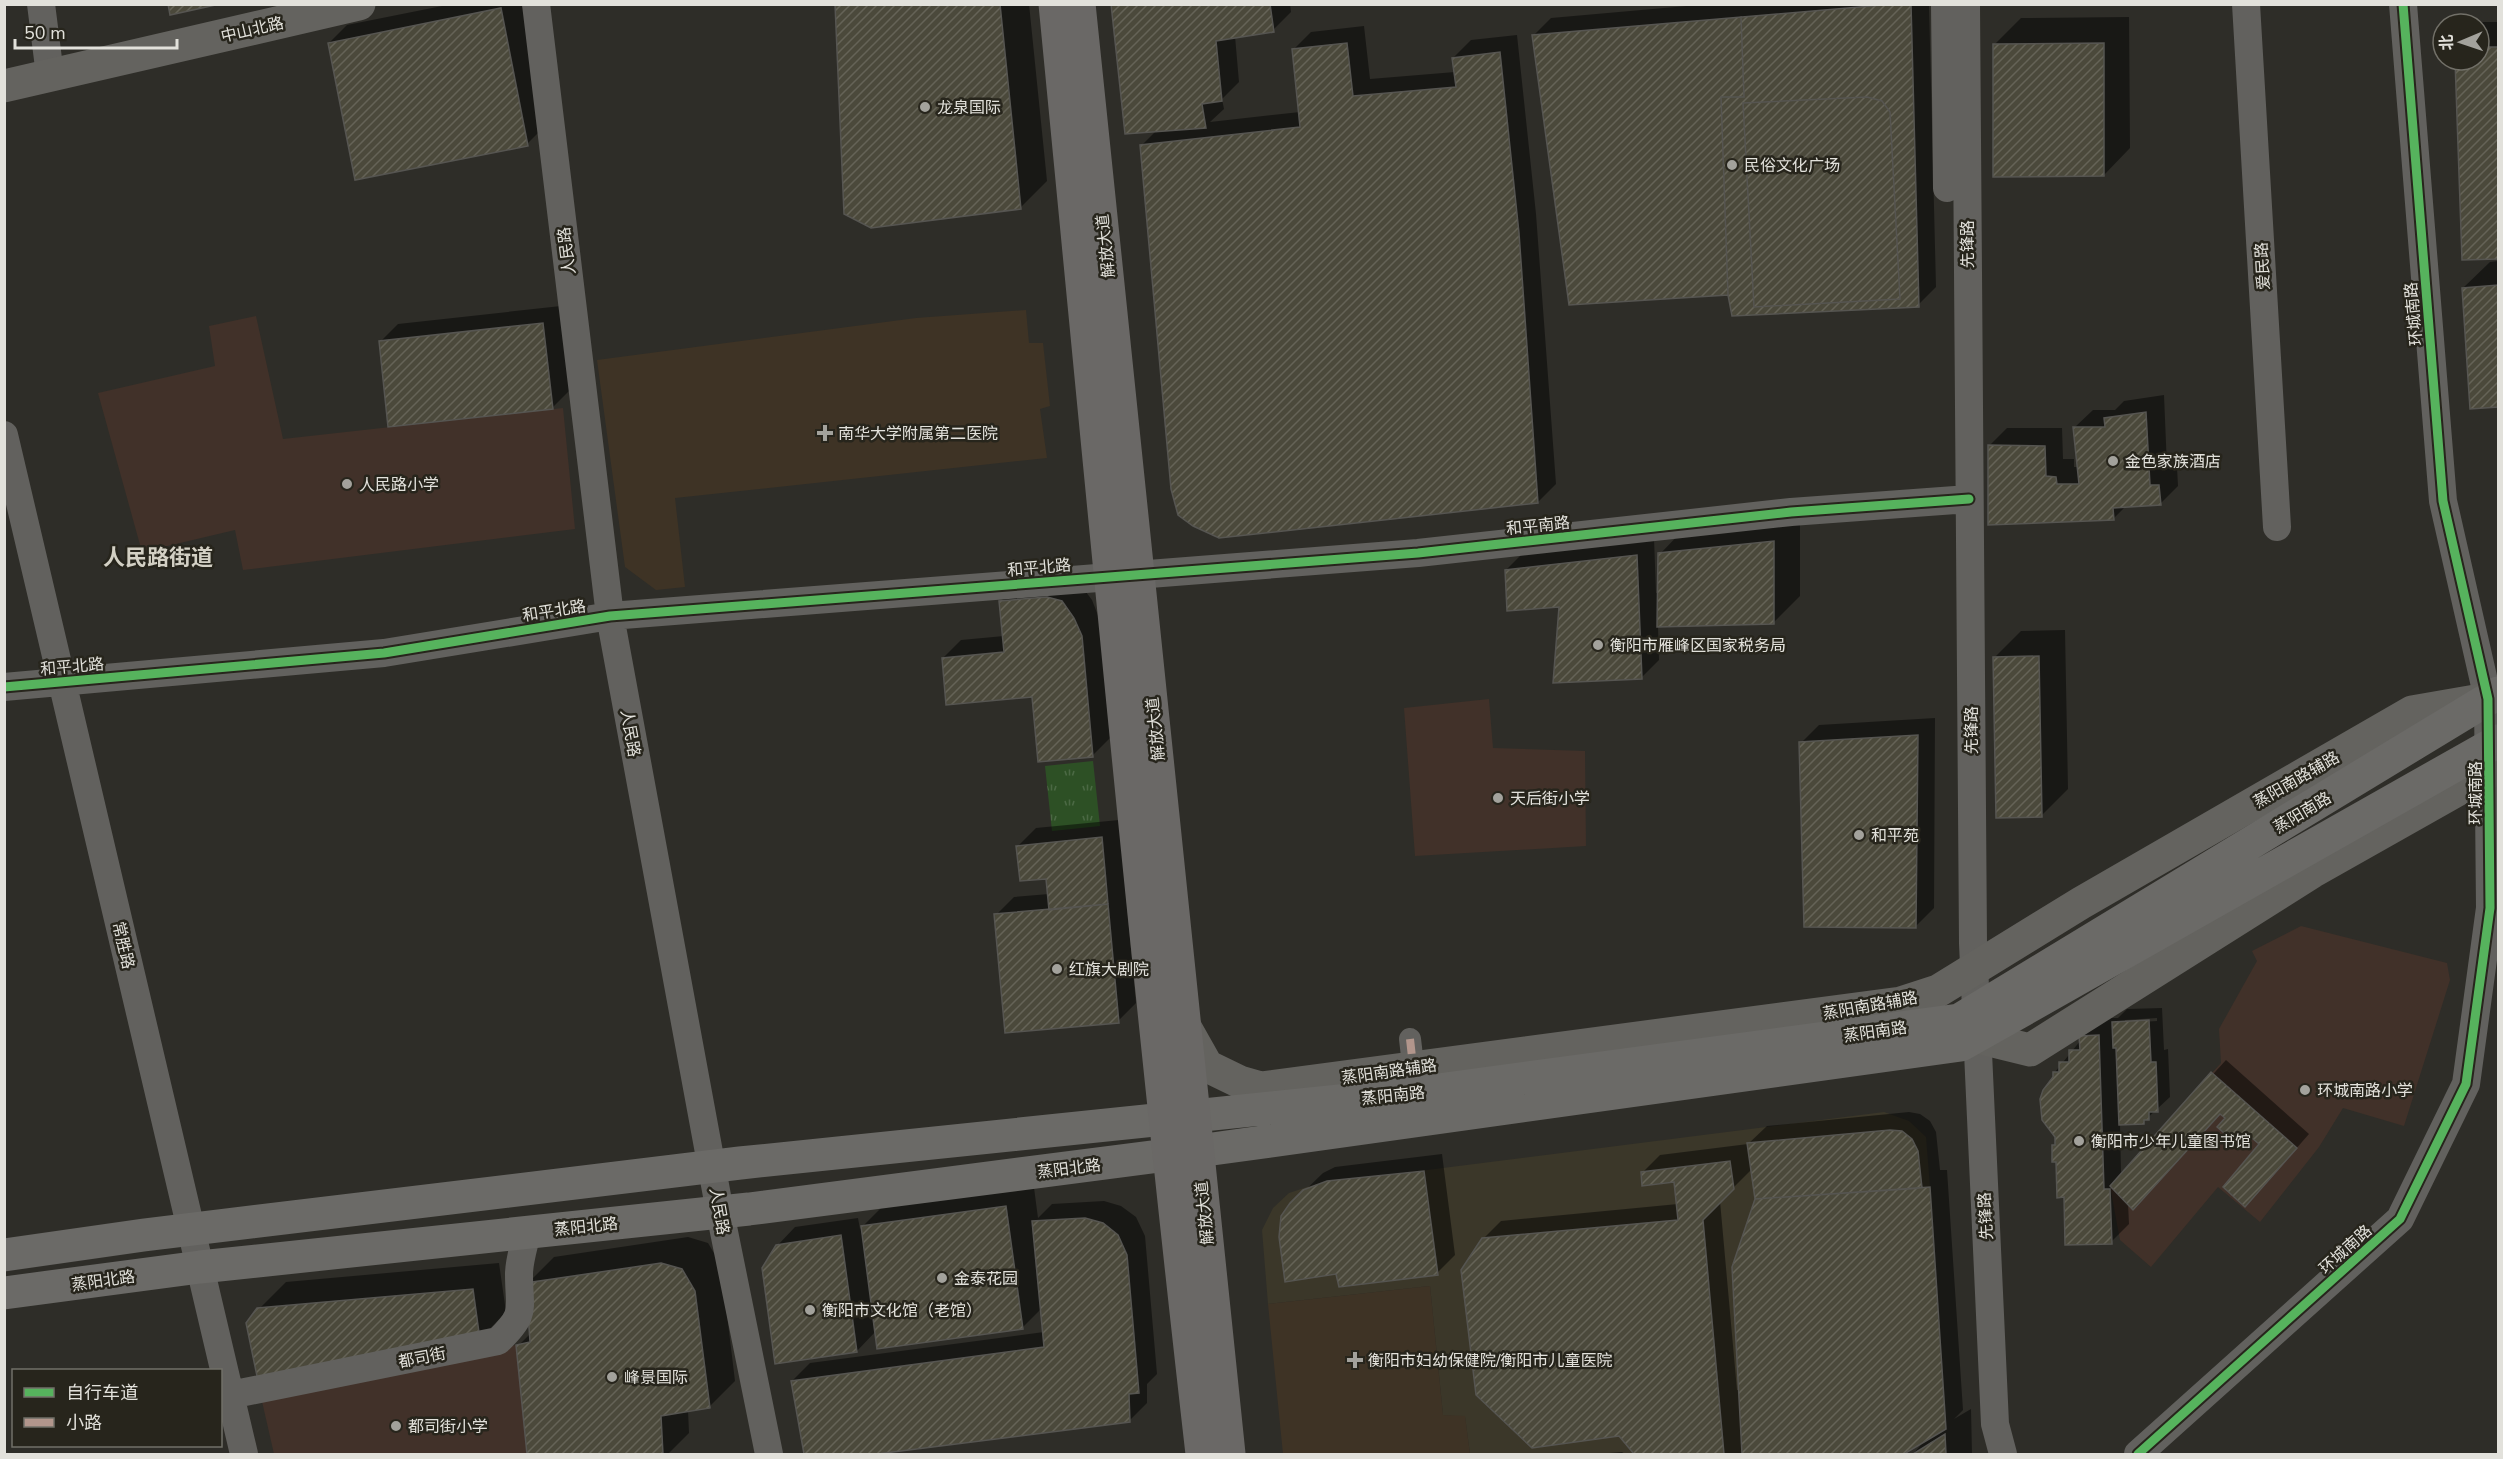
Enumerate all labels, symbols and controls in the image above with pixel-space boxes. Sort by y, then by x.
scale bar [15,12,177,50]
street label: 中山北路 [219,12,286,48]
north arrow [2431,12,2491,72]
text: 50 m [24,21,66,45]
text: 北 [2436,34,2458,51]
place label: 龙泉国际 [937,97,1001,119]
marker: 龙泉国际 [918,100,932,114]
place label: 民俗文化广场 [1744,155,1840,177]
marker: 民俗文化广场 [1725,158,1739,172]
street label: 解放大道 [1092,213,1120,279]
street label: 先锋路 [1957,220,1979,268]
street label: 人民路 [553,226,581,276]
street label: 爱民路 [2251,241,2275,290]
street label: 环城南路 [2400,281,2428,347]
place label: 南华大学附属第二医院 [838,423,998,445]
marker: 南华大学附属第二医院 [816,424,834,442]
place label: 金色家族酒店 [2125,451,2221,473]
marker: 金色家族酒店 [2106,454,2120,468]
place label: 人民路小学 [359,474,439,496]
marker: 人民路小学 [340,477,354,491]
street label: 和平南路 [1505,512,1571,540]
district label: 人民路街道 [103,543,213,573]
street label: 和平北路 [1006,554,1072,582]
street label: 和平北路 [521,595,587,627]
place label: 衡阳市雁峰区国家税务局 [1610,635,1786,657]
marker: 衡阳市雁峰区国家税务局 [1591,638,1605,652]
street label: 和平北路 [39,653,105,681]
street label: 解放大道 [1142,696,1170,762]
street label: 先锋路 [1961,706,1983,754]
street label: 人民路 [615,708,645,759]
street label: 蒸阳南路辅路 [2249,746,2344,813]
street label: 环城南路 [2465,761,2487,825]
street label: 蒸阳南路 [2269,787,2336,839]
place label: 天后街小学 [1510,788,1590,810]
marker: 天后街小学 [1491,791,1505,805]
place label: 和平苑 [1871,825,1919,847]
marker: 和平苑 [1852,828,1866,842]
street label: 常胜路 [107,919,139,971]
place label: 红旗大剧院 [1069,959,1149,981]
marker: 红旗大剧院 [1050,962,1064,976]
street label: 蒸阳南路辅路 [1821,987,1919,1025]
street label: 蒸阳南路 [1842,1017,1908,1047]
street label: 蒸阳南路辅路 [1340,1054,1438,1090]
place label: 环城南路小学 [2317,1080,2413,1102]
street label: 蒸阳南路 [1360,1082,1426,1110]
marker: 环城南路小学 [2298,1083,2312,1097]
place label: 衡阳市少年儿童图书馆 [2091,1131,2251,1153]
marker: 衡阳市少年儿童图书馆 [2072,1134,2086,1148]
street label: 蒸阳北路 [1036,1154,1102,1184]
street label: 解放大道 [1191,1180,1219,1246]
street label: 人民路 [704,1186,734,1237]
street label: 先锋路 [1974,1191,1998,1240]
street label: 蒸阳北路 [553,1213,619,1241]
street label: 环城南路 [2315,1220,2377,1279]
street label: 蒸阳北路 [70,1266,136,1296]
place label: 金泰花园 [954,1268,1018,1290]
marker: 金泰花园 [935,1271,949,1285]
place label: 衡阳市文化馆（老馆） [822,1300,982,1322]
marker: 衡阳市文化馆（老馆） [803,1303,817,1317]
street label: 都司街 [397,1343,448,1373]
place label: 衡阳市妇幼保健院/衡阳市儿童医院 [1368,1350,1613,1372]
marker: 衡阳市妇幼保健院/衡阳市儿童医院 [1346,1351,1364,1369]
place label: 峰景国际 [624,1367,688,1389]
legend [12,1369,222,1447]
marker: 峰景国际 [605,1370,619,1384]
text: 自行车道 [66,1381,138,1405]
text: 小路 [66,1411,102,1435]
place label: 都司街小学 [408,1416,488,1438]
marker: 都司街小学 [389,1419,403,1433]

